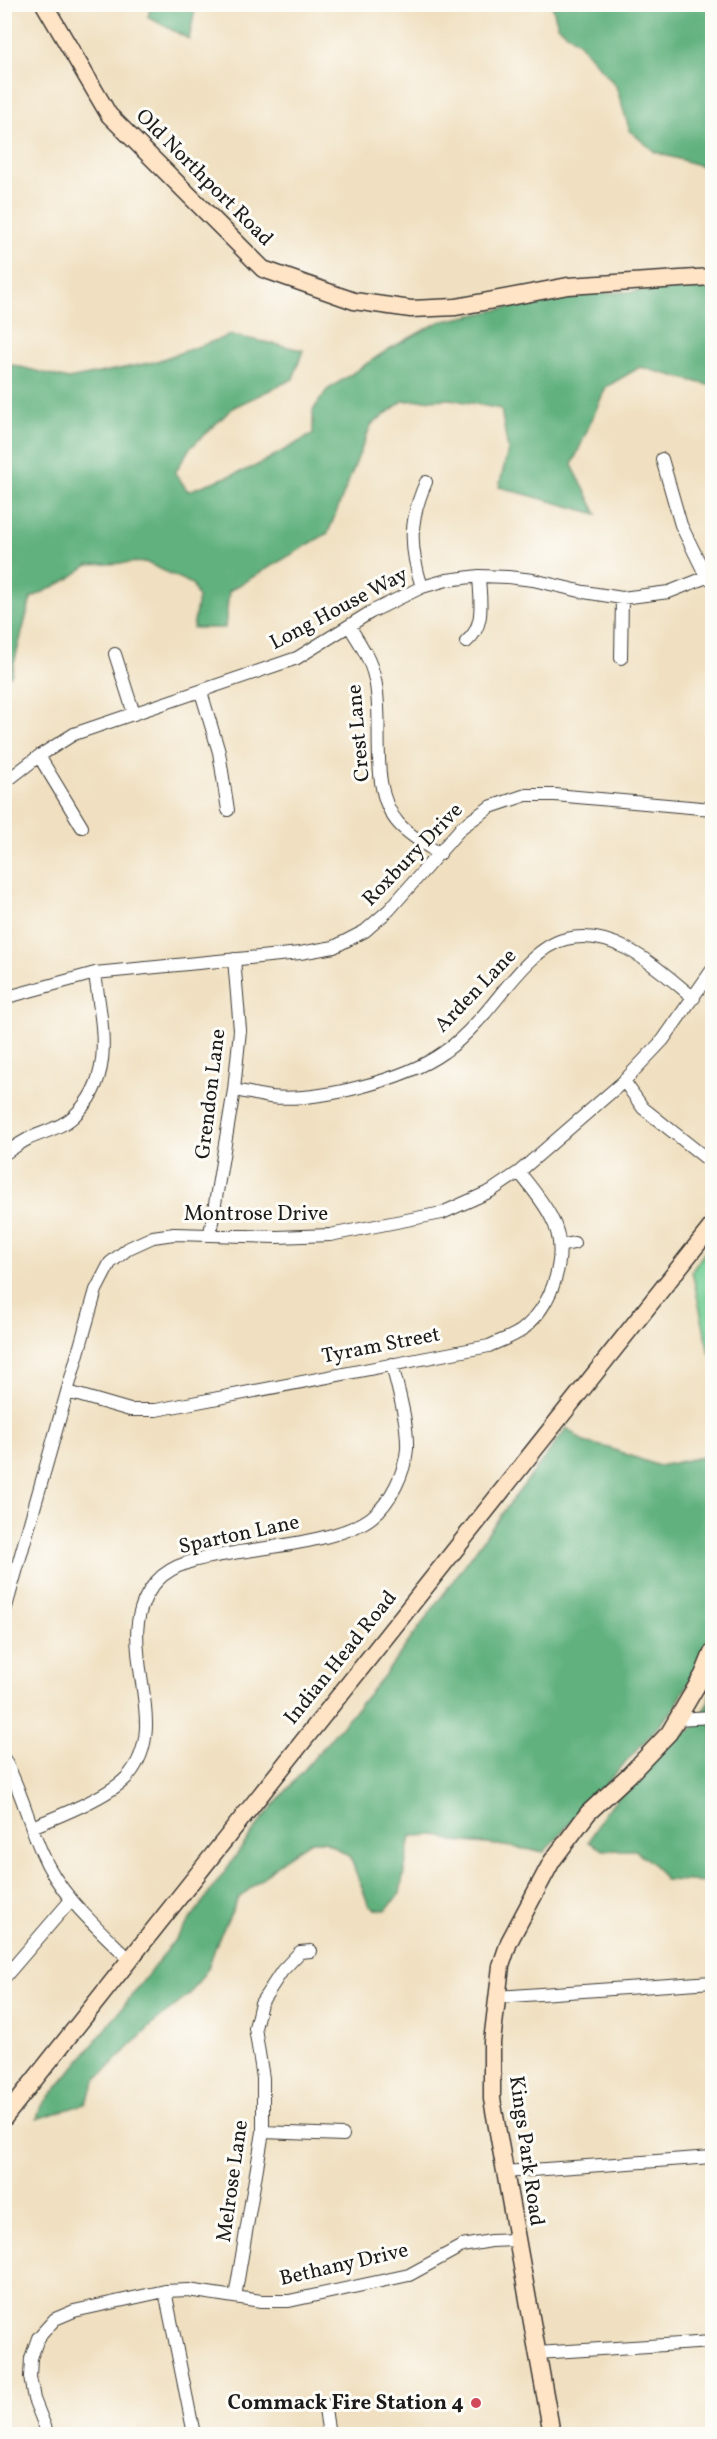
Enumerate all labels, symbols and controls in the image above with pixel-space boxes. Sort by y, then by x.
street label: Old Northport Road [129,103,279,253]
street label: Long House Way [265,560,414,658]
street label: Crest Lane [340,683,378,783]
street label: Roxbury Drive [356,797,470,913]
street label: Arden Lane [428,942,524,1039]
street label: Grendon Lane [189,1027,233,1161]
street label: Montrose Drive [184,1200,328,1229]
street label: Tyram Street [319,1320,443,1372]
street label: Sparton Lane [176,1508,302,1562]
street label: Indian Head Road [278,1585,404,1731]
street label: Kings Park Road [501,2074,551,2228]
street label: Melrose Lane [210,2118,256,2244]
street label: Bethany Drive [277,2236,411,2294]
place label: Commack Fire Station 4 [228,2389,464,2418]
marker: Commack Fire Station 4 [469,2396,483,2410]

